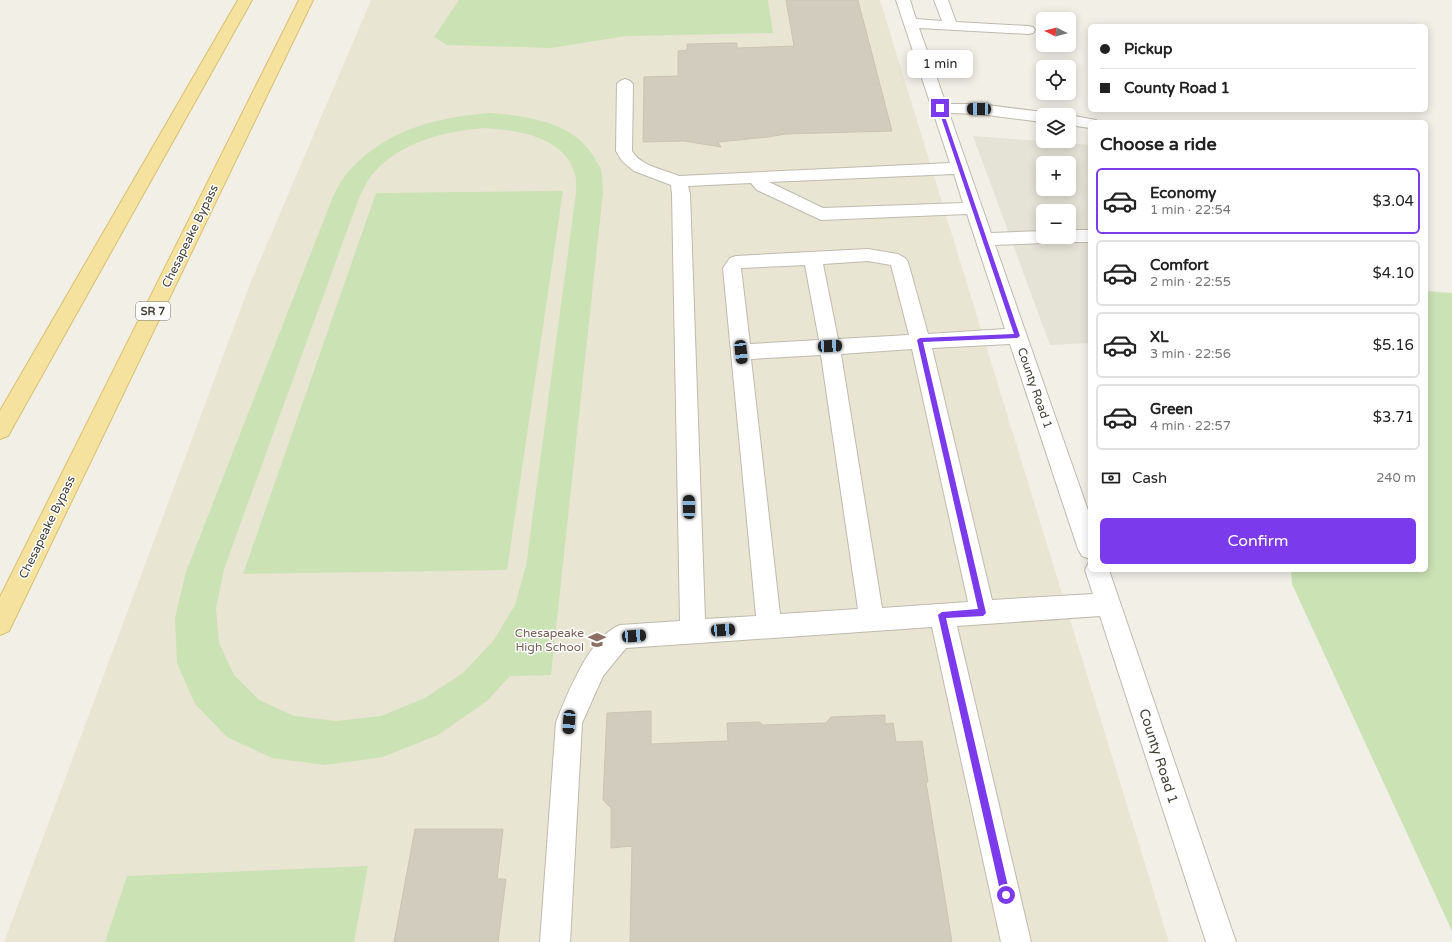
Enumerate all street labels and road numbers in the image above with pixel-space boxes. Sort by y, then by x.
street label: Chesapeake Bypass [159,182,221,290]
road number: SR 7 [136,302,170,320]
street label: County Road 1 [1015,346,1055,430]
street label: Chesapeake Bypass [16,473,78,581]
street label: County Road 1 [1135,706,1182,806]

